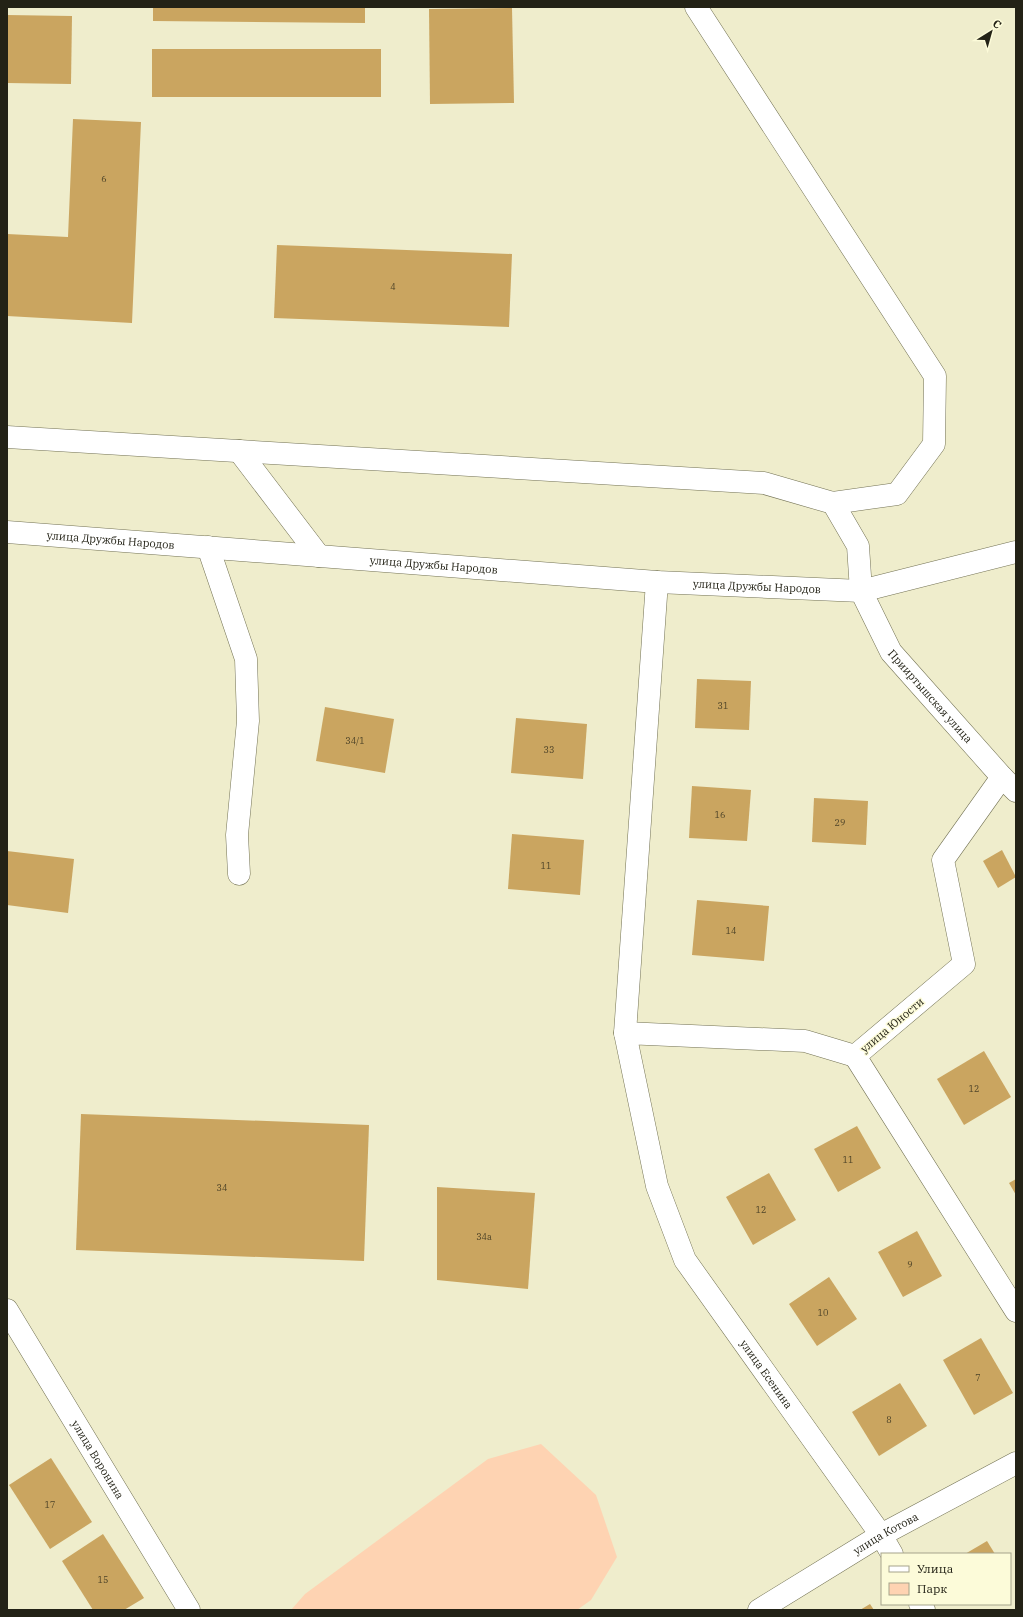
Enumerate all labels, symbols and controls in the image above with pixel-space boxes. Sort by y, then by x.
north arrow [971,12,1011,52]
text: С [990,16,1004,32]
house number: 6 [101,173,107,184]
house number: 4 [390,281,396,292]
street label: улица Дружбы Народов [46,528,175,552]
street label: улица Дружбы Народов [369,553,498,577]
street label: улица Дружбы Народов [693,577,821,596]
street label: Прииртышская улица [885,646,975,746]
house number: 31 [718,700,728,711]
house number: 34/1 [345,735,365,746]
house number: 33 [544,744,554,755]
house number: 16 [715,809,725,820]
house number: 29 [835,817,845,828]
house number: 11 [541,860,551,871]
house number: 14 [726,925,736,936]
street label: улица Юности [858,994,926,1056]
house number: 12 [969,1083,979,1094]
house number: 11 [843,1154,853,1165]
house number: 34 [217,1182,227,1193]
house number: 12 [756,1204,766,1215]
house number: 34a [476,1231,492,1242]
house number: 9 [907,1259,913,1270]
house number: 10 [818,1307,828,1318]
street label: улица Есенина [737,1337,796,1411]
house number: 7 [975,1372,981,1383]
house number: 8 [886,1414,892,1425]
street label: улица Воронина [69,1418,127,1502]
house number: 17 [45,1499,55,1510]
street label: улица Котова [850,1509,921,1558]
legend [881,1553,1011,1605]
text: Улица [917,1561,954,1576]
house number: 15 [98,1574,108,1585]
text: Парк [917,1581,947,1596]

